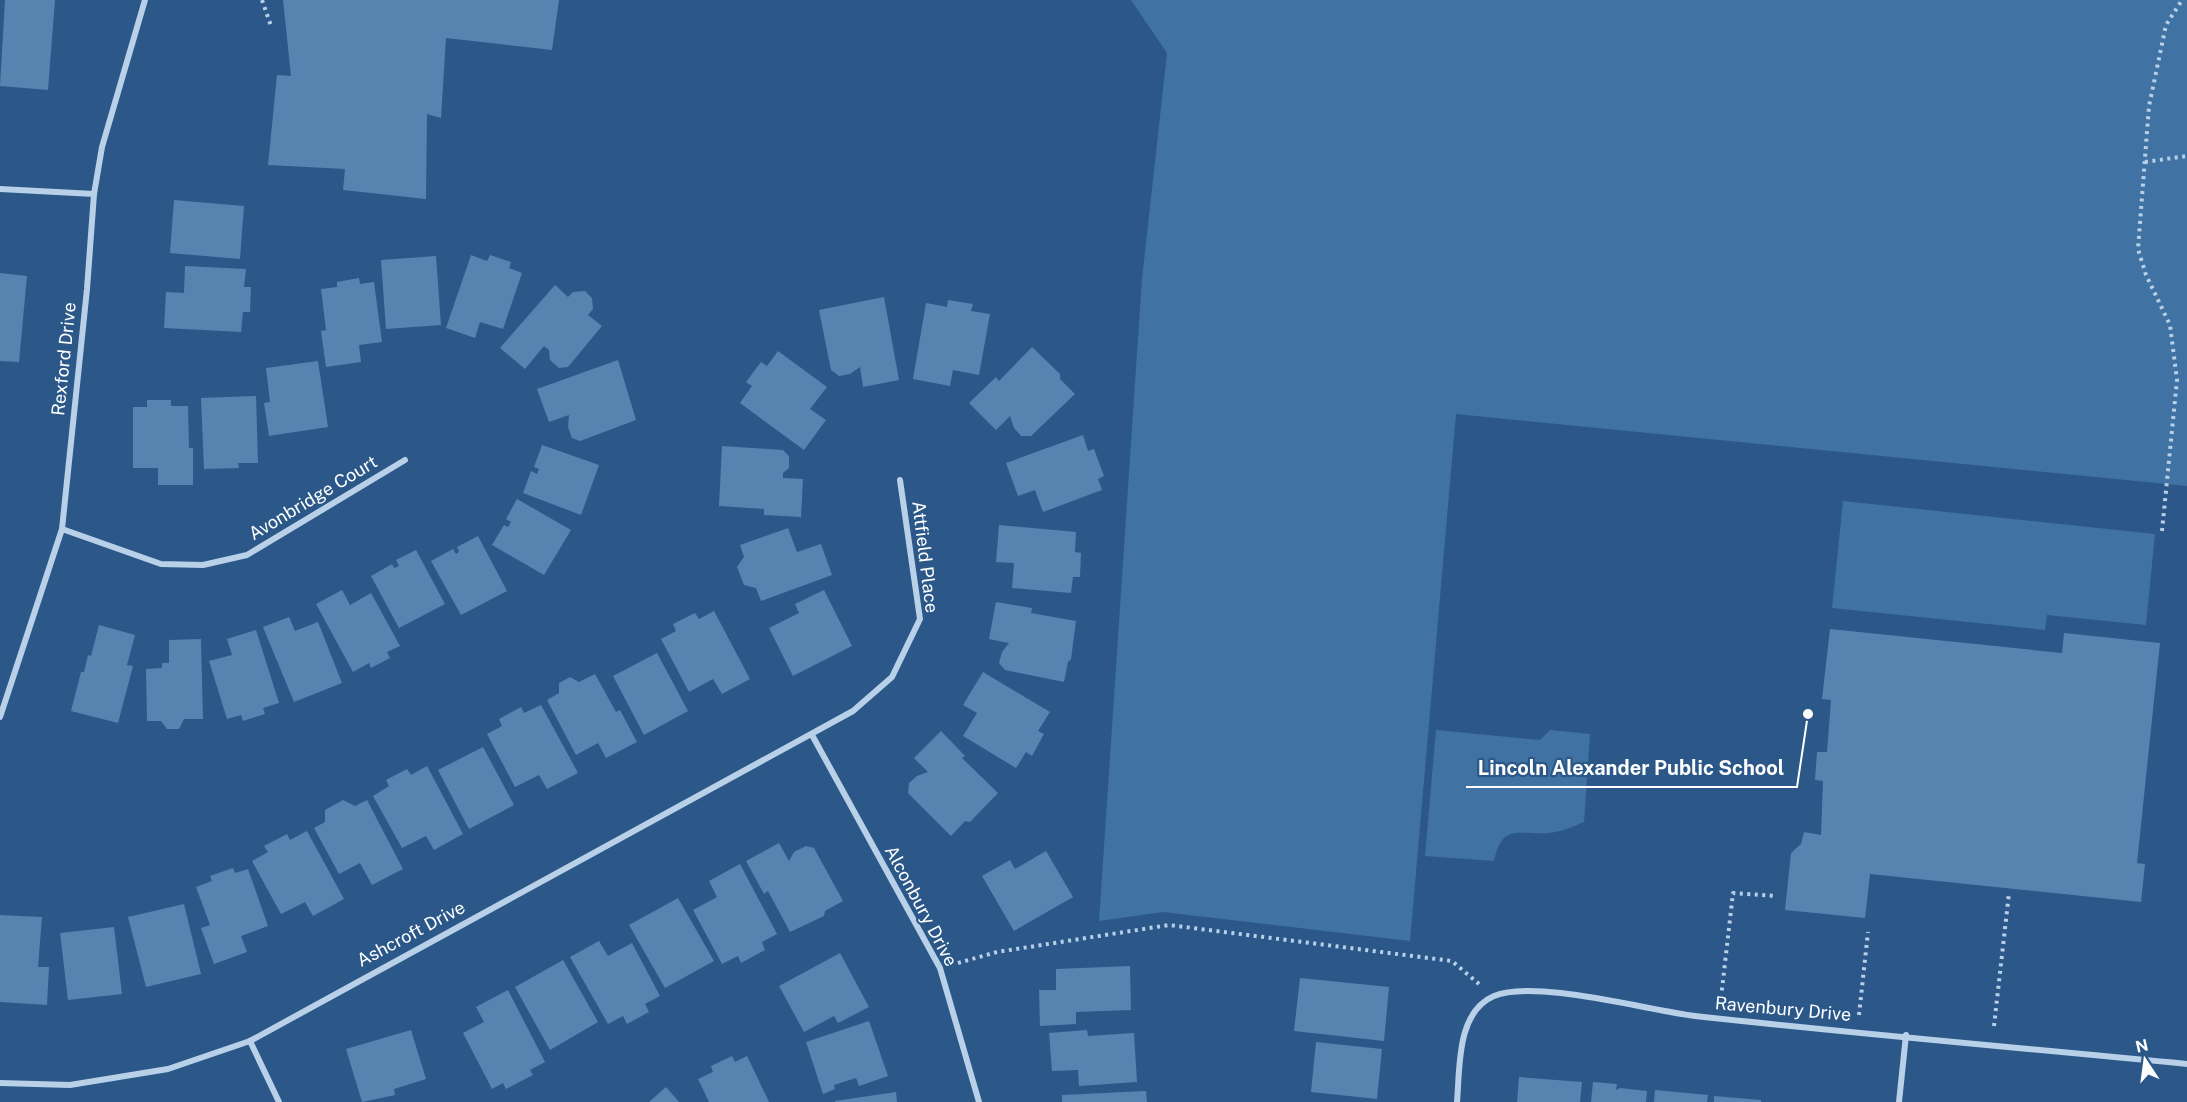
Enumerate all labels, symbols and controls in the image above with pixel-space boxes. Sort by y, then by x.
street label: Rexford Drive [47,301,80,417]
street label: Avonbridge Court [245,451,381,544]
street label: Attfield Place [908,500,943,614]
callout: Lincoln Alexander Public School [1466,749,1797,787]
text: Lincoln Alexander Public School [1478,756,1784,780]
street label: Alconbury Drive [881,842,962,970]
street label: Ashcroft Drive [353,896,468,971]
street label: Ravenbury Drive [1714,992,1852,1025]
north arrow [2115,1030,2175,1090]
text: N [2134,1035,2150,1057]

